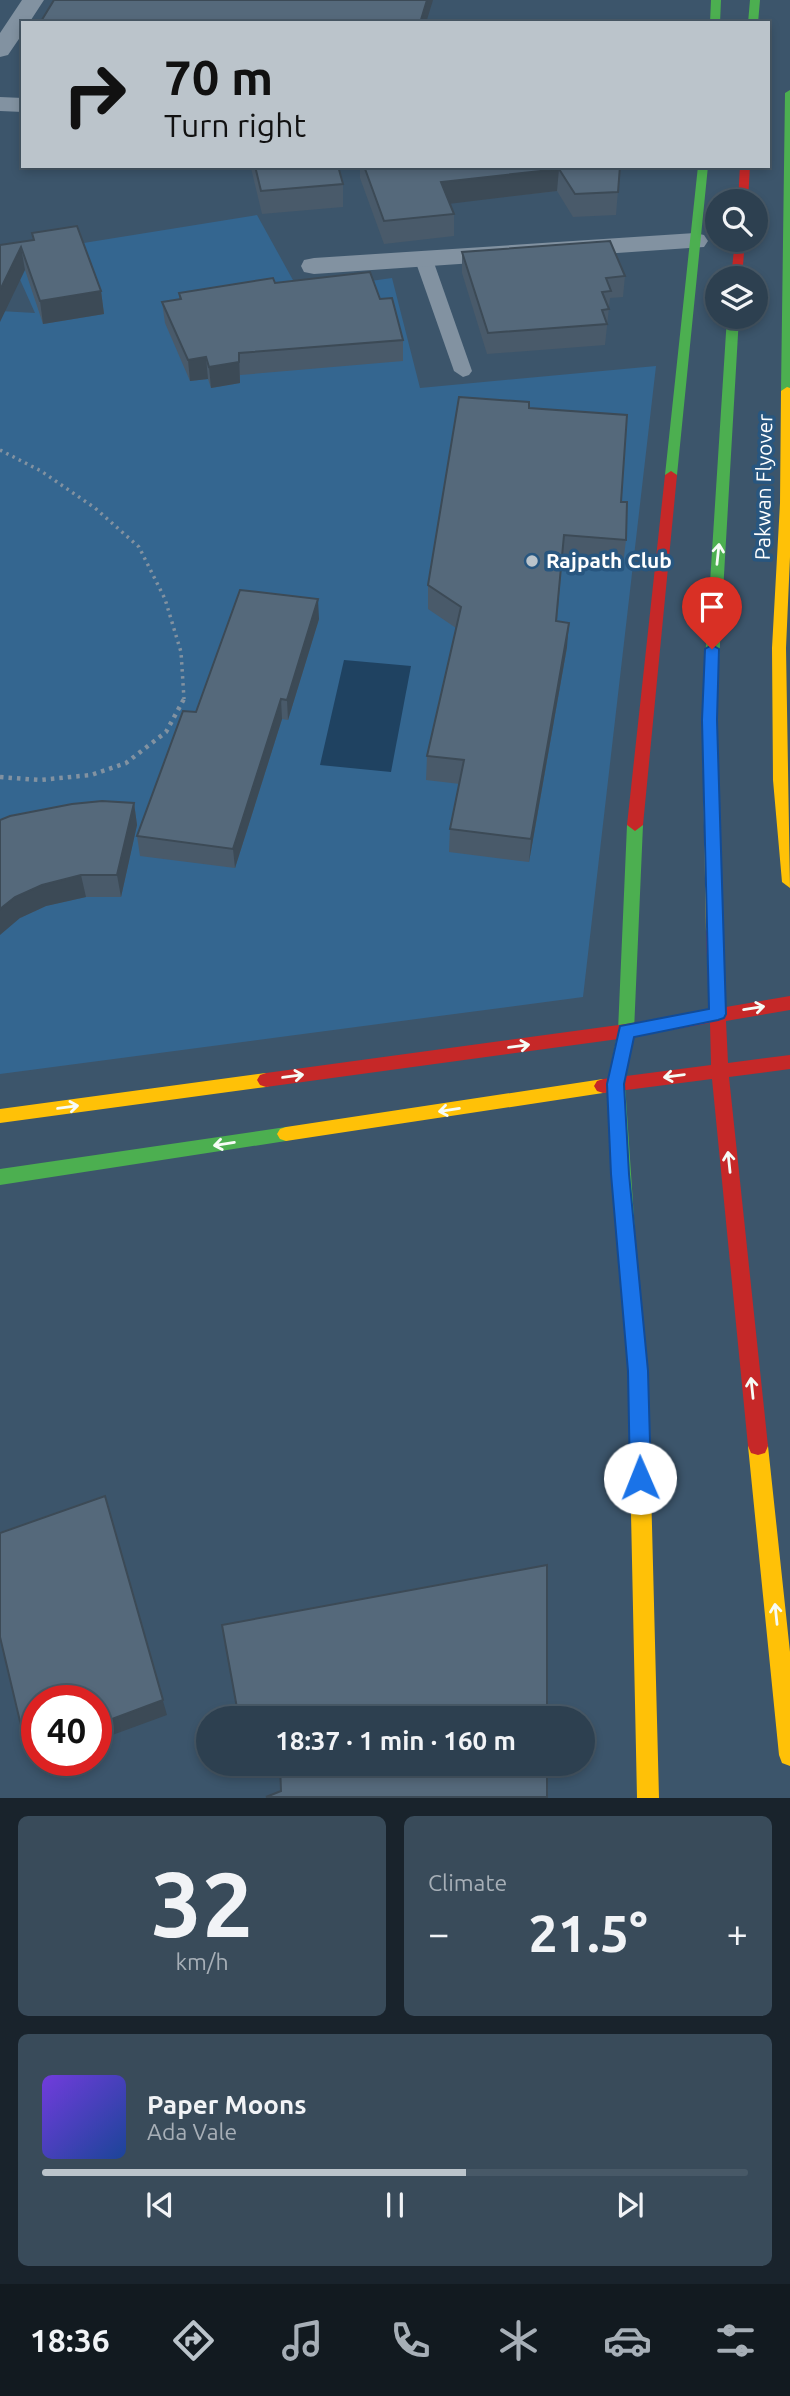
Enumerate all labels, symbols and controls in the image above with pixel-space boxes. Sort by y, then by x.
icon: right [49,49,140,140]
text: 70 m [164,49,273,104]
text: Turn right [164,107,306,143]
map controls [705,189,768,329]
button: search [705,189,768,252]
button: layers [705,266,768,329]
street label: Pakwan Flyover [750,414,776,560]
one-way arrow [711,543,724,566]
place label: Rajpath Club [546,548,672,572]
marker: Rajpath Club [524,553,540,569]
pin [682,577,742,649]
icon: arrive [693,588,731,626]
one-way arrow [742,1001,765,1014]
one-way arrow [507,1039,529,1052]
one-way arrow [281,1070,304,1083]
one-way arrow [663,1070,685,1083]
one-way arrow [56,1100,78,1113]
one-way arrow [438,1104,461,1117]
one-way arrow [213,1138,236,1151]
one-way arrow [722,1151,735,1173]
one-way arrow [746,1377,759,1400]
position arrow [603,1441,677,1515]
one-way arrow [769,1603,782,1626]
speed limit sign: 40 [21,1685,112,1776]
text: 18:37 · 1 min · 160 m [275,1726,516,1755]
text: 32 [151,1852,253,1954]
text: Climate [428,1870,507,1895]
text: 21.5° [528,1904,648,1962]
text: − [428,1912,449,1954]
text: + [727,1912,748,1954]
text: km/h [175,1949,229,1974]
text: Paper Moons [147,2090,306,2119]
text: Ada Vale [147,2119,237,2144]
icon: previous [141,2186,179,2224]
icon: pause [376,2186,414,2224]
icon: next [611,2186,649,2224]
icon: directions [169,2316,218,2365]
icon: music [278,2316,327,2365]
icon: phone [386,2316,435,2365]
icon: climate [494,2316,543,2365]
icon: car [603,2316,652,2365]
icon: filters [711,2316,760,2365]
text: 18:36 [30,2322,110,2358]

